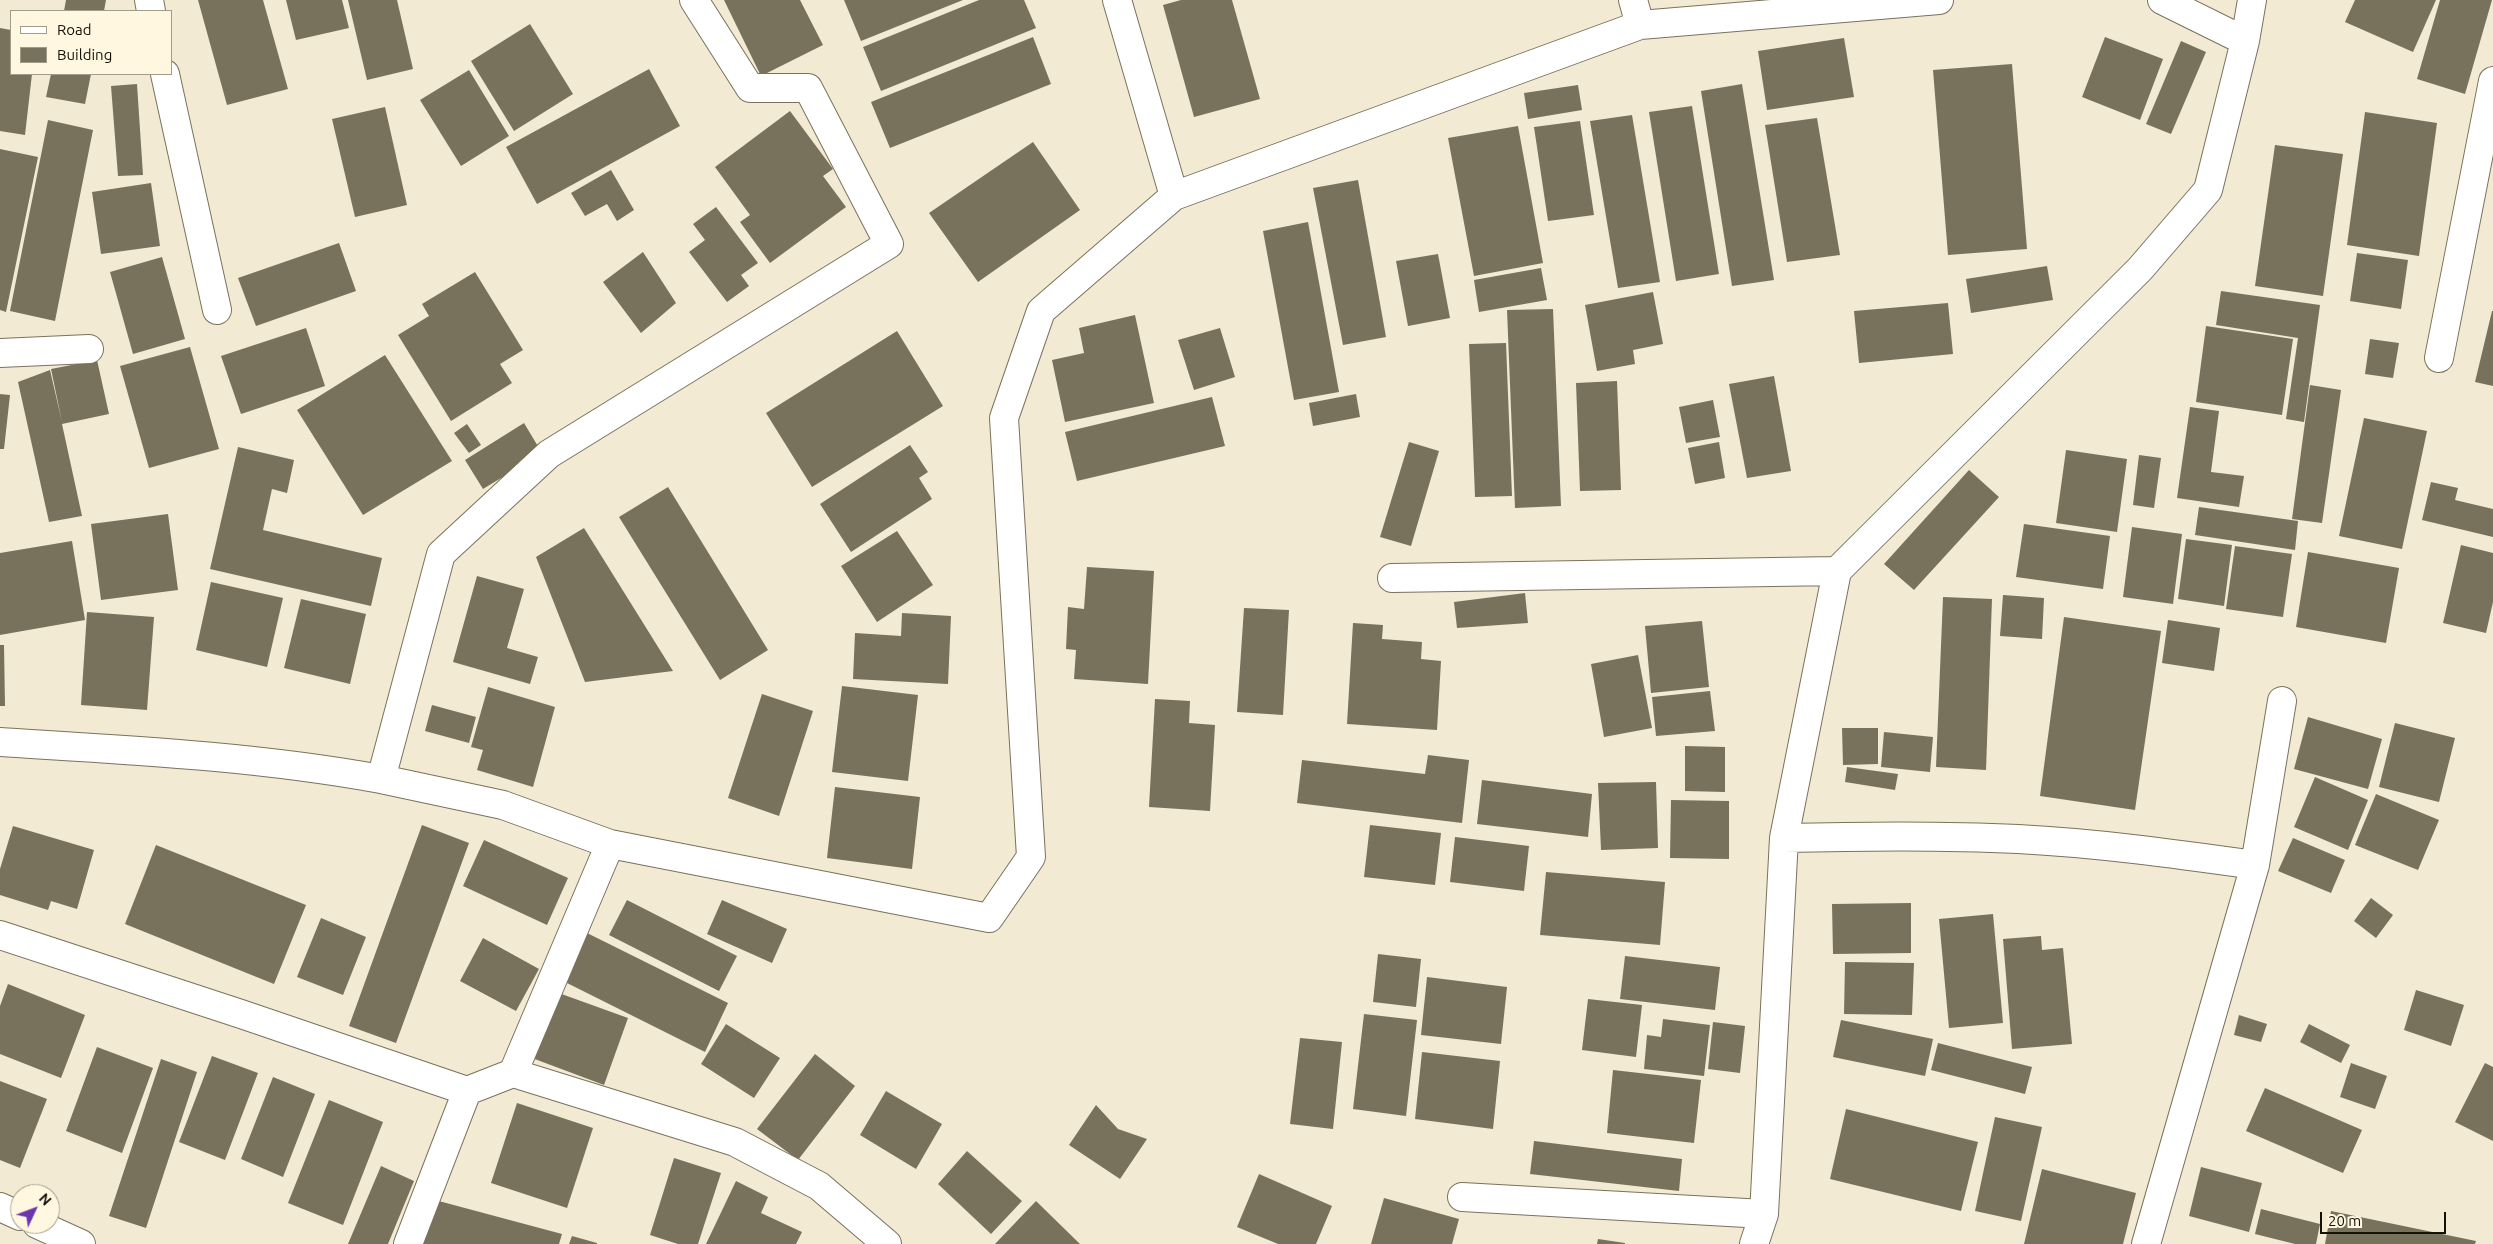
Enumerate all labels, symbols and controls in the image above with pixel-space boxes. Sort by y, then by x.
legend [10,10,172,75]
text: Road [57,21,92,38]
text: Building [57,46,112,63]
north arrow [10,1184,60,1234]
text: N [36,1190,55,1209]
scale bar [2323,1202,2449,1234]
text: 20 m [2328,1212,2361,1229]

